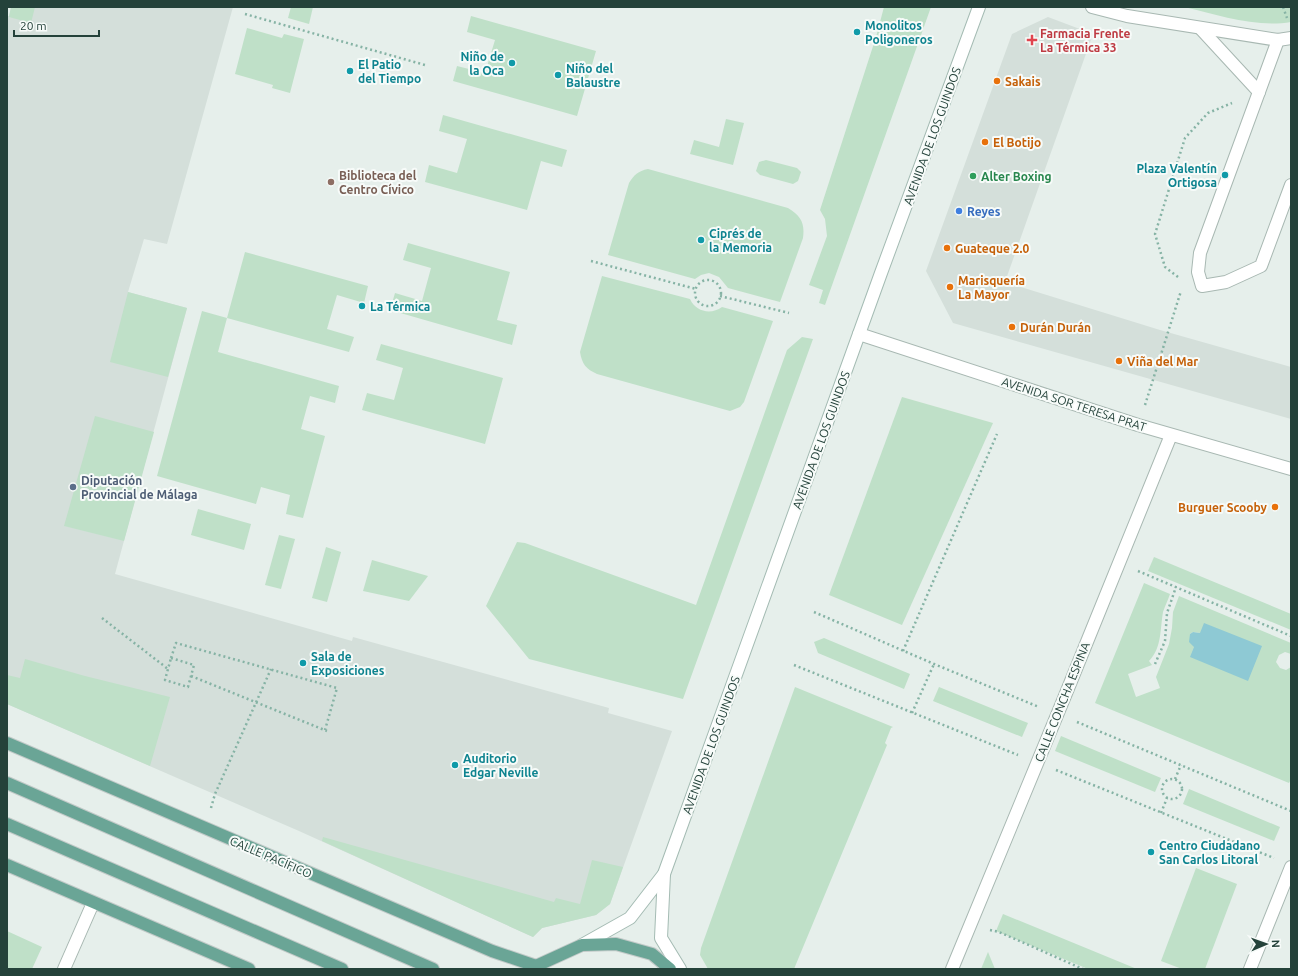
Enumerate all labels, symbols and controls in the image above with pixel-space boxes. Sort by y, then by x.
scale bar [14,12,99,38]
text: 20 m [20,19,47,32]
place label: Monolitos Poligoneros [865,19,933,46]
marker: Monolitos Poligoneros [852,27,862,37]
place label: Farmacia Frente La Térmica 33 [1040,27,1131,54]
marker: Farmacia Frente La Térmica 33 [1027,35,1037,45]
place label: Niño de la Oca [461,50,504,77]
place label: El Patio del Tiempo [358,58,421,85]
marker: Niño de la Oca [507,58,517,68]
place label: Niño del Balaustre [566,62,620,89]
street label: AVENIDA DE LOS GUINDOS [901,65,963,207]
marker: El Patio del Tiempo [345,66,355,76]
marker: Niño del Balaustre [553,70,563,80]
place label: Sakais [1005,75,1041,88]
marker: Sakais [992,76,1002,86]
place label: El Botijo [993,136,1041,149]
marker: El Botijo [980,137,990,147]
place label: Plaza Valentín Ortigosa [1136,162,1217,189]
place label: Biblioteca del Centro Cívico [339,169,417,196]
place label: Alter Boxing [981,170,1052,183]
marker: Plaza Valentín Ortigosa [1220,170,1230,180]
marker: Alter Boxing [968,171,978,181]
marker: Biblioteca del Centro Cívico [326,177,336,187]
place label: Reyes [967,205,1001,218]
marker: Reyes [954,206,964,216]
place label: Ciprés de la Memoria [709,227,772,254]
marker: Ciprés de la Memoria [696,235,706,245]
place label: Guateque 2.0 [955,242,1029,255]
marker: Guateque 2.0 [942,243,952,253]
place label: Marisquería La Mayor [958,274,1025,301]
marker: Marisquería La Mayor [945,282,955,292]
place label: La Térmica [370,300,430,313]
marker: La Térmica [357,301,367,311]
place label: Durán Durán [1020,321,1091,334]
marker: Durán Durán [1007,322,1017,332]
place label: Viña del Mar [1127,355,1198,368]
marker: Viña del Mar [1114,356,1124,366]
street label: AVENIDA DE LOS GUINDOS [790,369,852,511]
street label: AVENIDA SOR TERESA PRAT [1000,374,1148,434]
place label: Diputación Provincial de Málaga [81,474,198,501]
marker: Diputación Provincial de Málaga [68,482,78,492]
place label: Burguer Scooby [1178,501,1268,514]
marker: Burguer Scooby [1270,502,1280,512]
street label: CALLE CONCHA ESPINA [1032,640,1092,764]
place label: Sala de Exposiciones [311,650,385,677]
marker: Sala de Exposiciones [298,658,308,668]
street label: AVENIDA DE LOS GUINDOS [680,674,742,816]
place label: Auditorio Edgar Neville [463,752,538,779]
marker: Auditorio Edgar Neville [450,760,460,770]
street label: CALLE PACÍFICO [228,834,314,880]
place label: Centro Ciudadano San Carlos Litoral [1159,839,1260,866]
marker: Centro Ciudadano San Carlos Litoral [1146,847,1156,857]
north arrow [1246,924,1286,964]
text: N [1270,939,1282,948]

